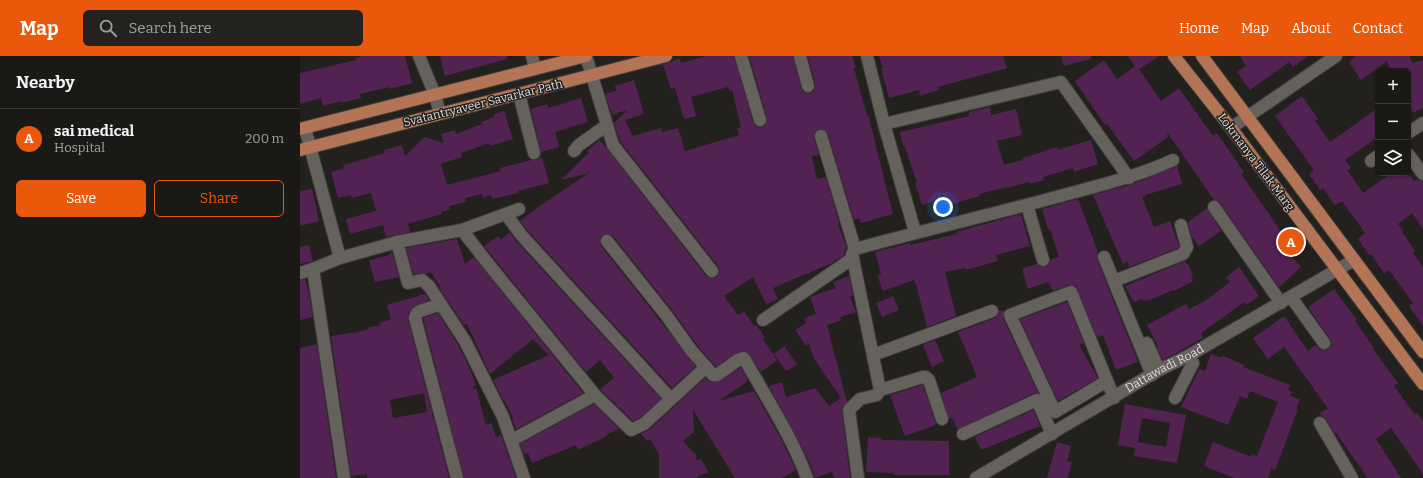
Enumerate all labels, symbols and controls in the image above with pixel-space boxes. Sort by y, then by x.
search box [83,10,363,46]
text: Map [20,17,59,40]
icon: search [97,17,119,39]
text: Search here [129,19,212,37]
text: Home [1179,20,1219,37]
text: Map [1241,20,1269,37]
text: About [1291,20,1331,37]
text: Contact [1353,20,1403,37]
map controls [1375,68,1411,176]
button: + [1375,68,1411,104]
text: Nearby [16,72,75,93]
street label: Svatantryaveer Savarkar Path [402,76,565,130]
button: − [1375,104,1411,140]
street label: Lokmanya Tilak Marg [1215,110,1297,214]
text: sai medical [54,122,134,140]
text: A [24,131,34,146]
text: 200 m [245,131,284,146]
text: Hospital [54,140,105,155]
button: layers [1375,140,1411,176]
button: Save [16,180,146,217]
button: Share [154,180,284,217]
your location [933,197,953,217]
pin: A [1278,227,1304,257]
street label: Dattawadi Road [1123,341,1206,395]

